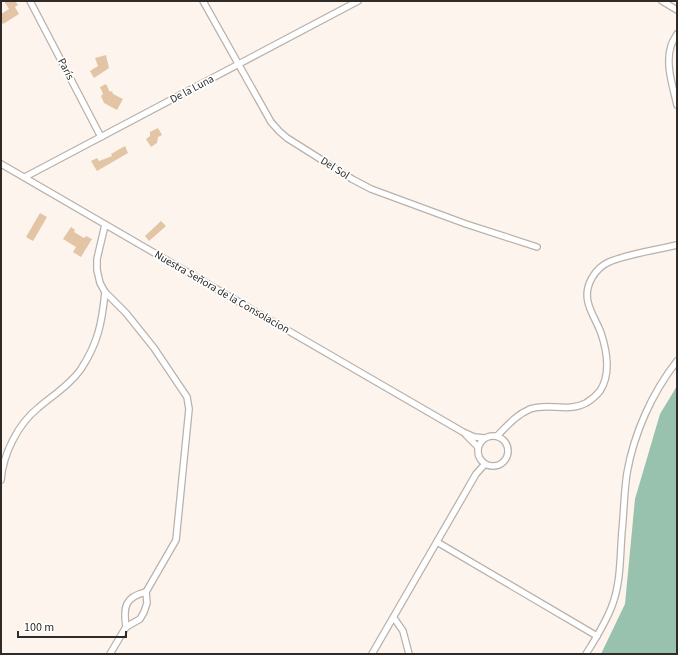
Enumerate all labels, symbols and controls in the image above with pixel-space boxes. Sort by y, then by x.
street label: París [54,56,78,83]
street label: De la Luna [167,71,217,107]
street label: Del Sol [318,153,353,183]
street label: Nuestra Señora de la Consolacion [152,247,292,337]
scale bar [18,613,126,639]
text: 100 m [24,619,54,636]

